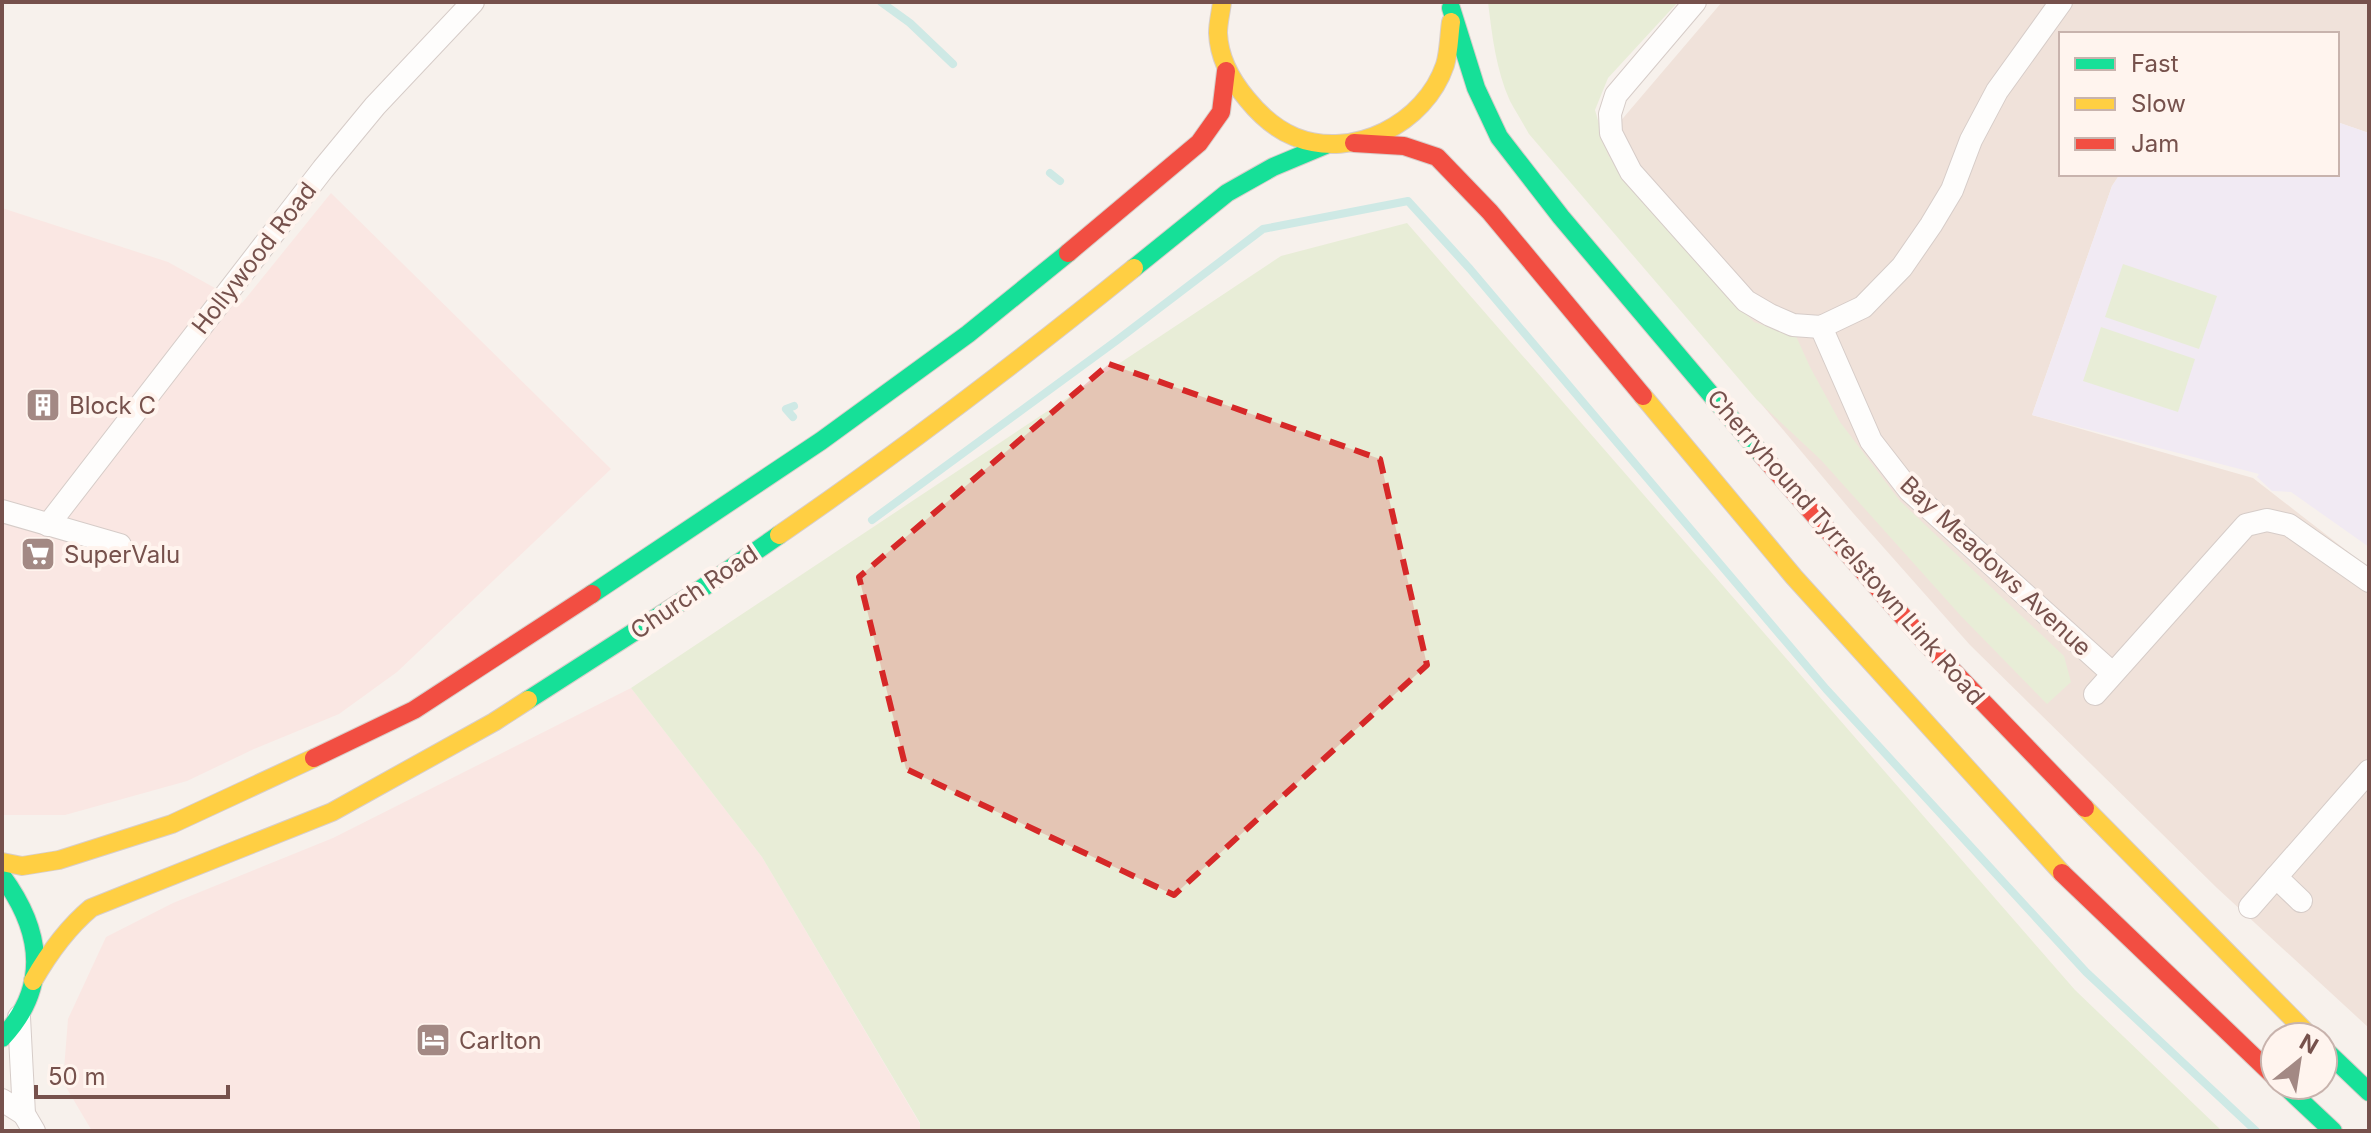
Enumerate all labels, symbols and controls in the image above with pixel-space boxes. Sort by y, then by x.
legend [2059,32,2339,176]
text: Fast [2131,49,2179,78]
text: Slow [2131,89,2186,118]
text: Jam [2131,129,2179,158]
street label: Hollywood Road [186,176,322,340]
street label: Cherryhound Tyrrelstown Link Road [1701,384,1991,710]
building icon: Block C [24,386,62,424]
place label: Block C [69,391,156,420]
street label: Bay Meadows Avenue [1895,470,2097,662]
supermarket icon: SuperValu [19,535,57,573]
street label: Church Road [625,539,763,645]
place label: SuperValu [64,540,180,569]
hotel icon: Carlton [414,1021,452,1059]
north arrow [2259,1021,2339,1101]
place label: Carlton [459,1026,542,1055]
text: N [2295,1028,2323,1059]
scale bar [36,1049,228,1099]
text: 50 m [48,1062,106,1091]

